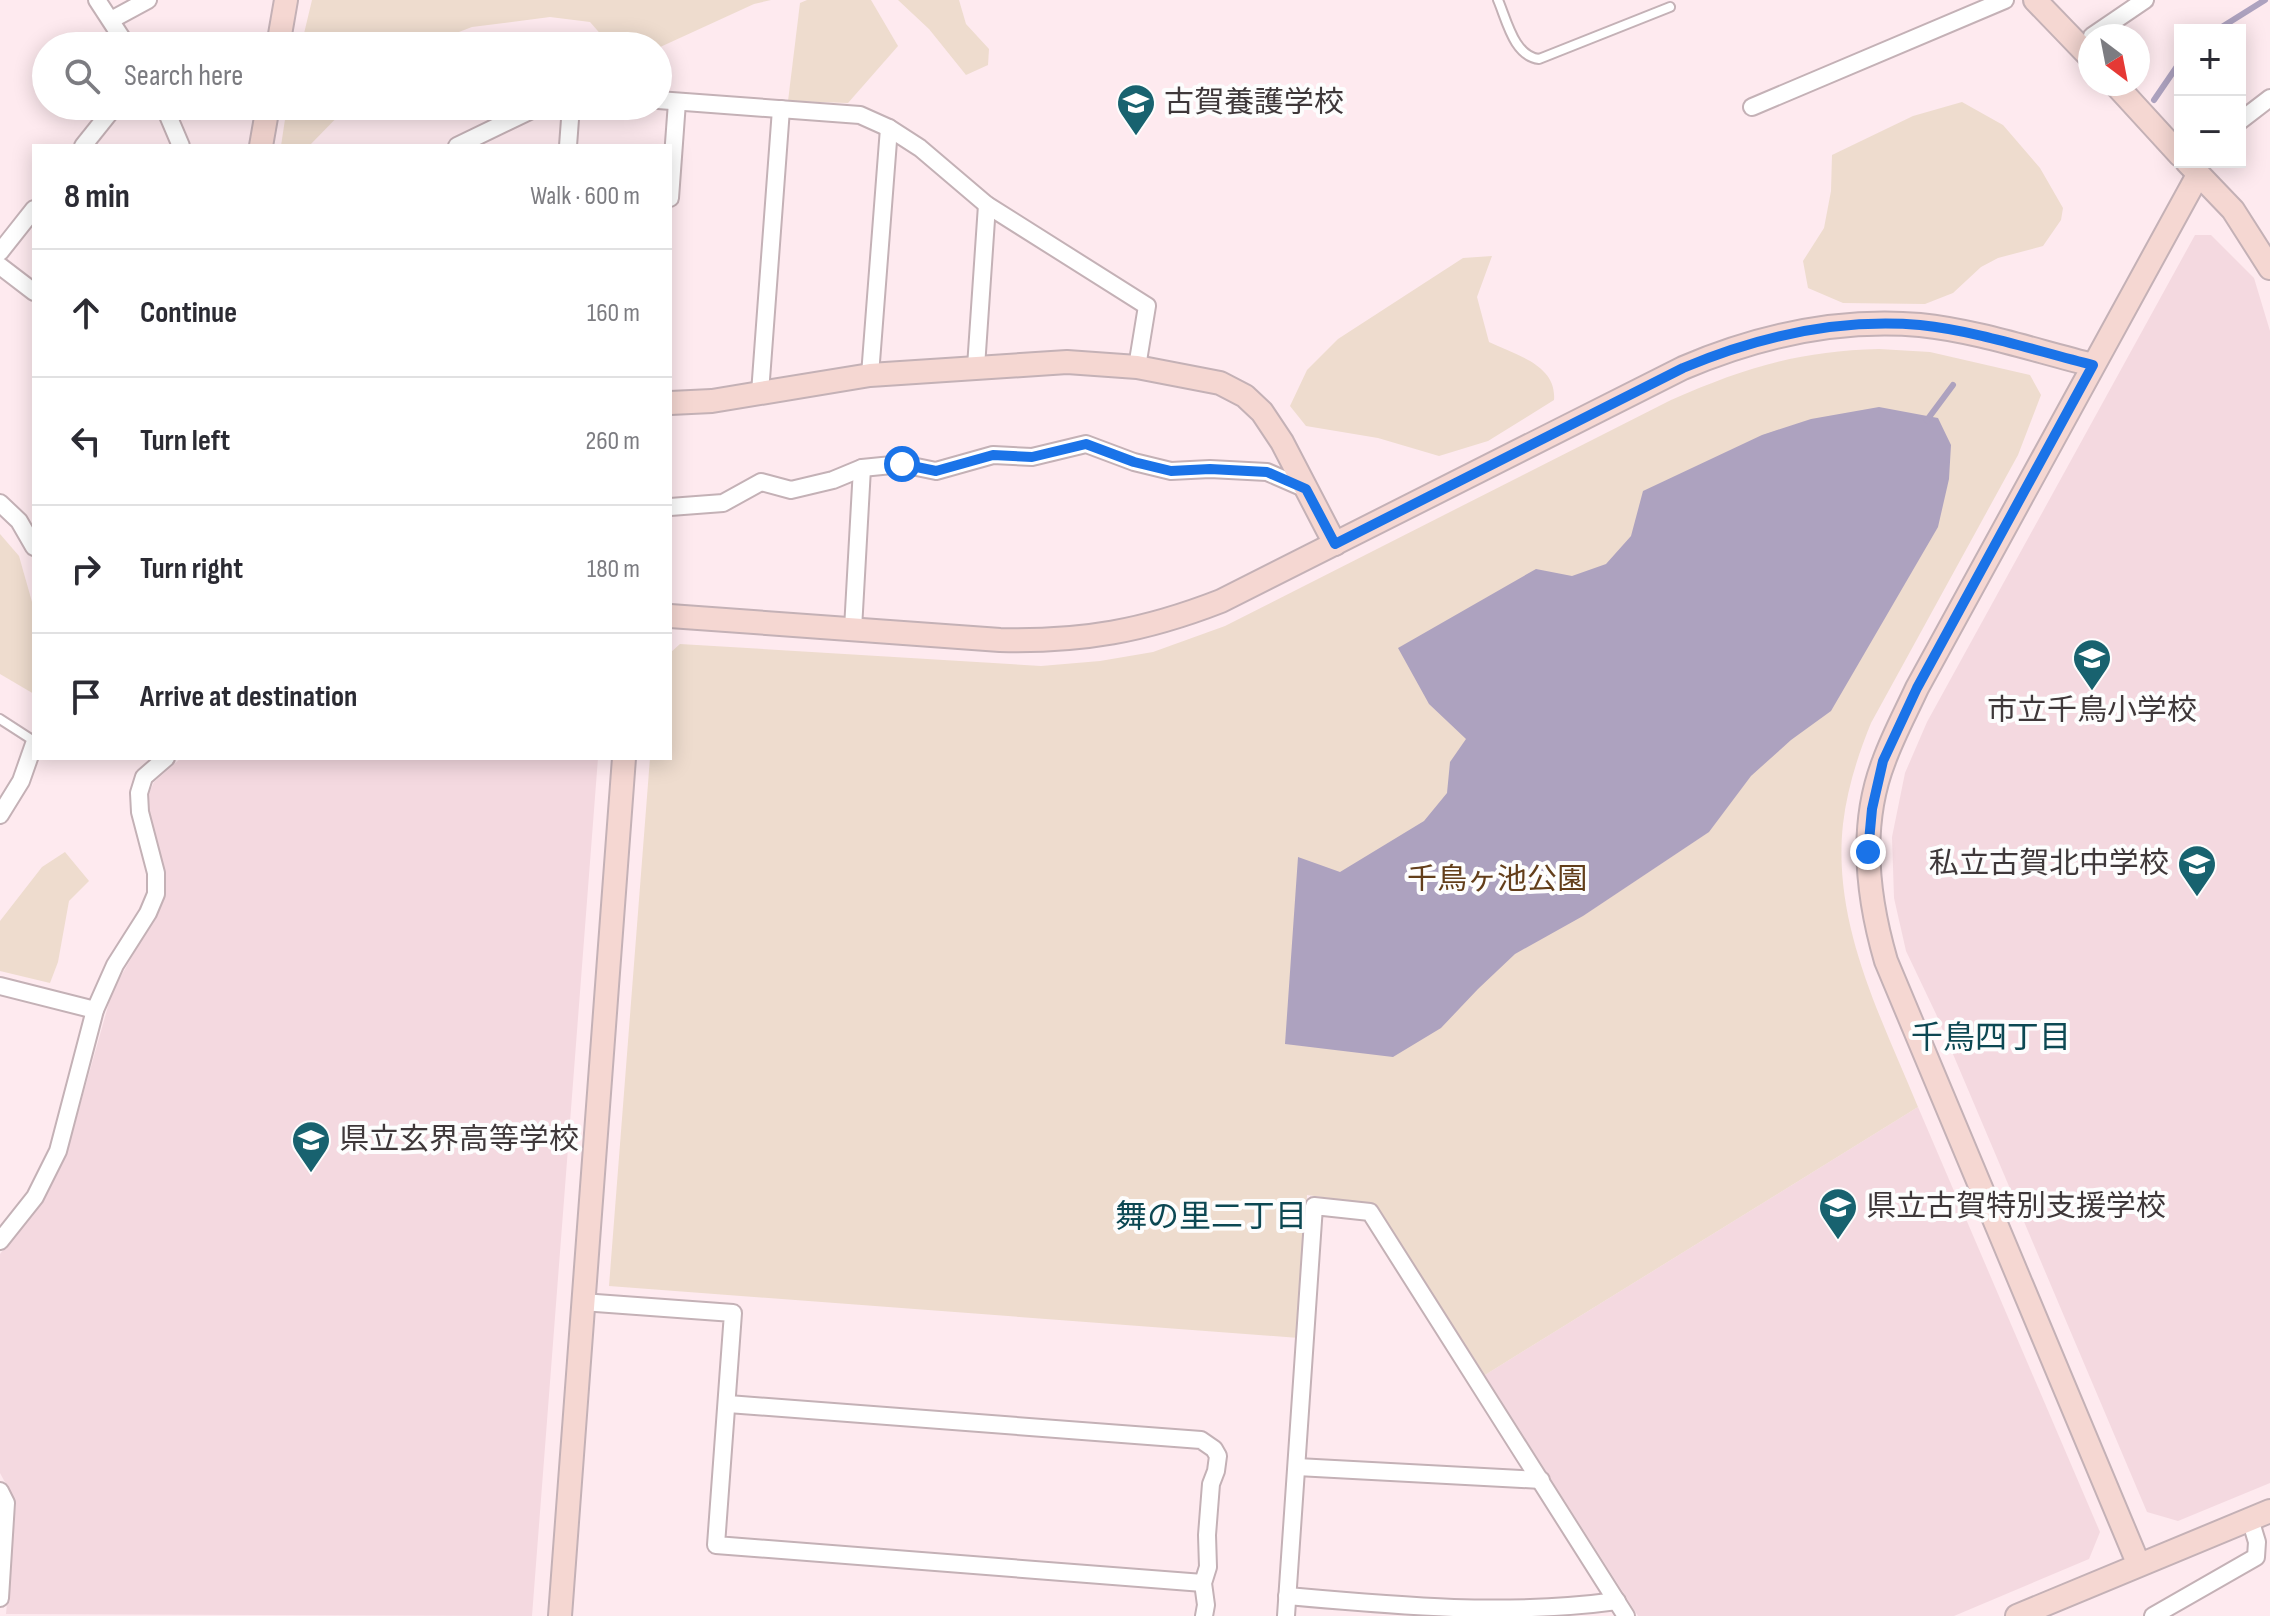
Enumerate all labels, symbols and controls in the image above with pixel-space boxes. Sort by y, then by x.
north arrow [2078,24,2150,96]
map controls [2174,24,2246,168]
button: + [2174,24,2246,96]
search box [32,32,672,120]
icon: search [60,54,104,98]
text: Search here [124,58,243,94]
school or university icon: 古賀養護学校 [1115,82,1157,137]
place label: 古賀養護学校 [1164,85,1344,121]
button: − [2174,96,2246,168]
text: 8 min [64,176,130,217]
text: Walk · 600 m [530,181,640,212]
icon: ahead [64,291,108,335]
text: Continue [140,295,237,331]
text: 160 m [587,298,640,329]
icon: left [64,419,108,463]
text: Turn left [140,423,230,459]
text: 260 m [585,426,640,457]
route start [884,446,920,482]
icon: right [64,547,108,591]
text: Turn right [140,551,243,587]
text: 180 m [587,554,640,585]
school or university icon: 市立千鳥小学校 [2071,637,2113,692]
icon: arrive [64,675,108,719]
text: Arrive at destination [140,679,357,715]
place label: 市立千鳥小学校 [1987,693,2197,729]
route end [1850,834,1886,870]
school or university icon: 私立古賀北中学校 [2176,843,2218,898]
place label: 私立古賀北中学校 [1929,846,2169,882]
park label: 千鳥ヶ池公園 [1407,862,1587,898]
district label: 千鳥四丁目 [1911,1019,2071,1058]
school or university icon: 県立玄界高等学校 [290,1119,332,1174]
place label: 県立玄界高等学校 [339,1122,579,1158]
school or university icon: 県立古賀特別支援学校 [1817,1186,1859,1241]
place label: 県立古賀特別支援学校 [1866,1189,2166,1225]
district label: 舞の里二丁目 [1115,1198,1307,1237]

